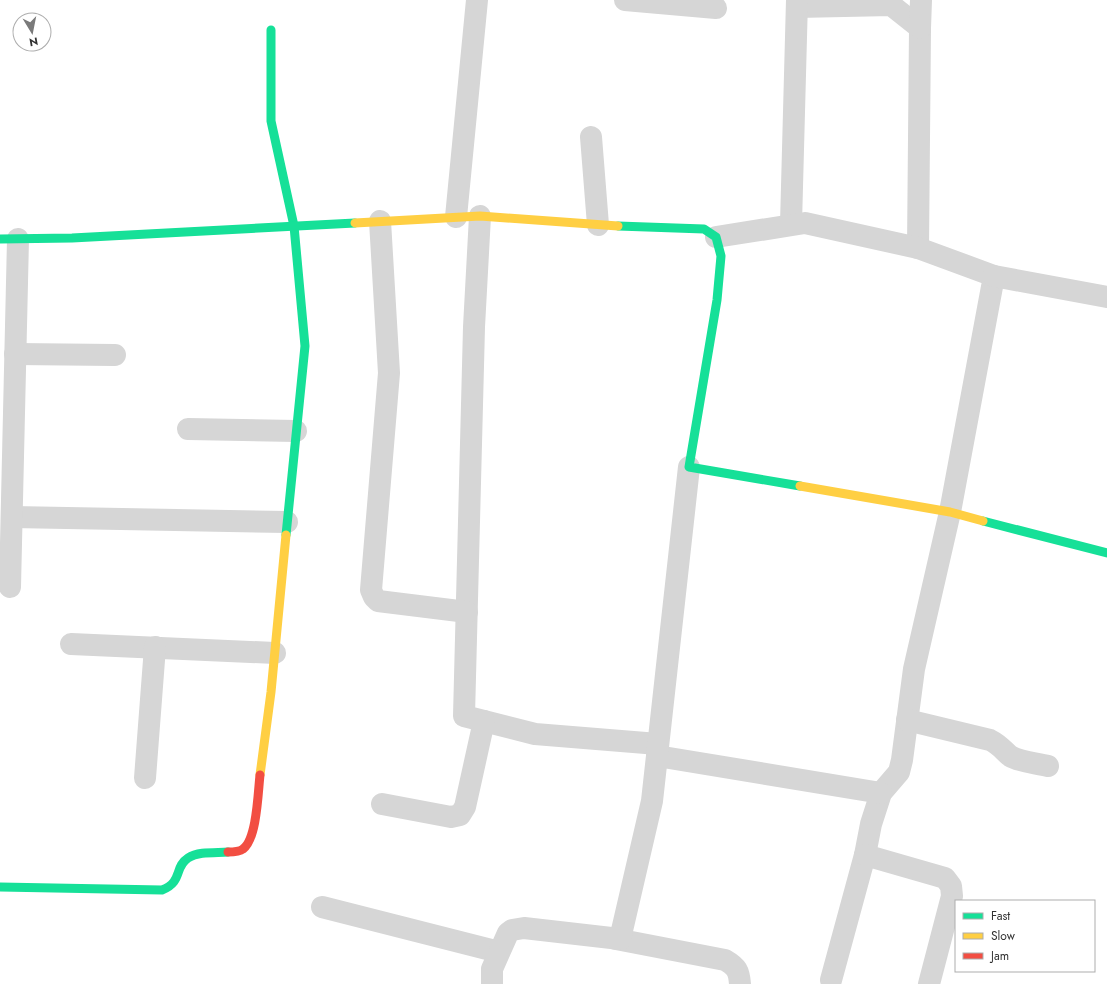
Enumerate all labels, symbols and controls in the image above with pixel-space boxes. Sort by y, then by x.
north arrow [12,12,52,52]
text: N [28,33,39,50]
legend [955,900,1095,972]
text: Fast [991,907,1010,925]
text: Slow [991,927,1016,945]
text: Jam [989,947,1009,965]

